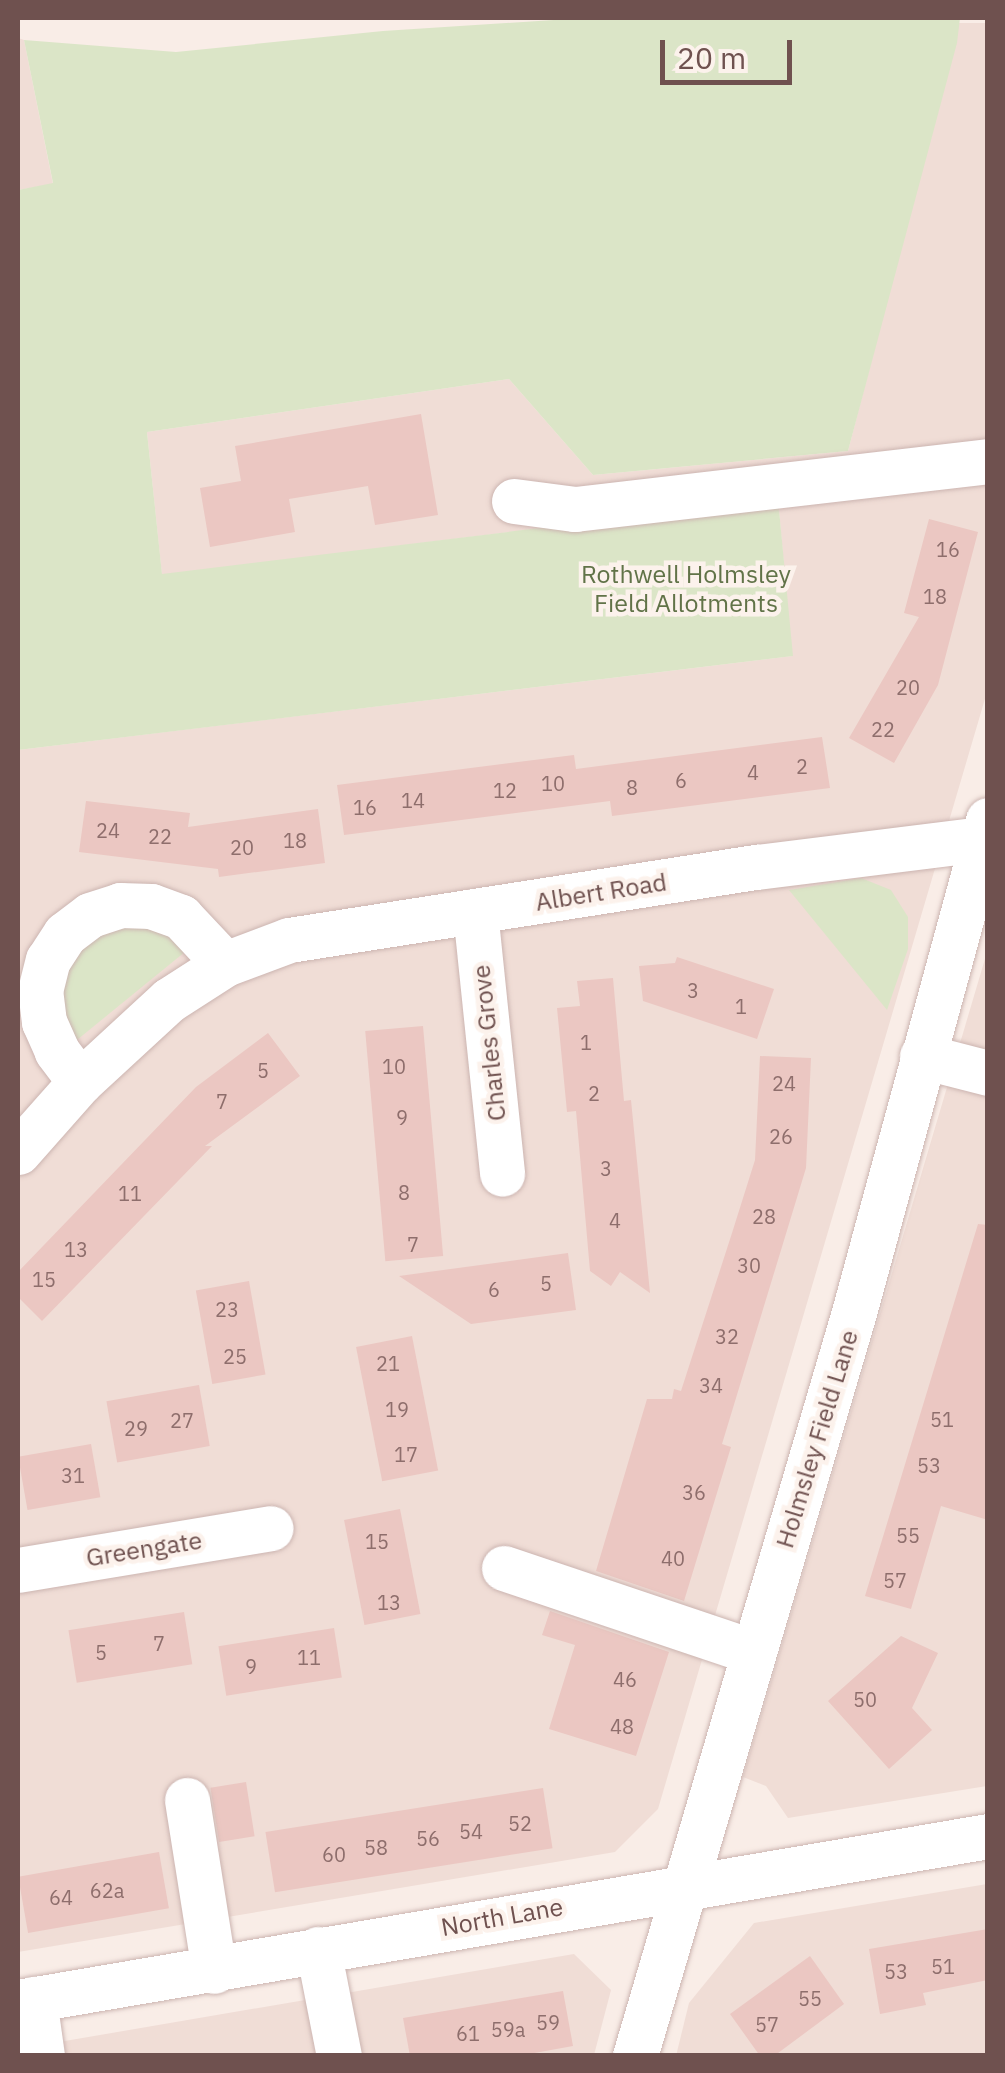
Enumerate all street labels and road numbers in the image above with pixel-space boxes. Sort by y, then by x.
street label: Albert Road [533,867,669,917]
street label: Charles Grove [466,963,512,1123]
street label: Holmsley Field Lane [770,1326,864,1552]
street label: Greengate [84,1525,204,1573]
street label: North Lane [439,1891,565,1943]

